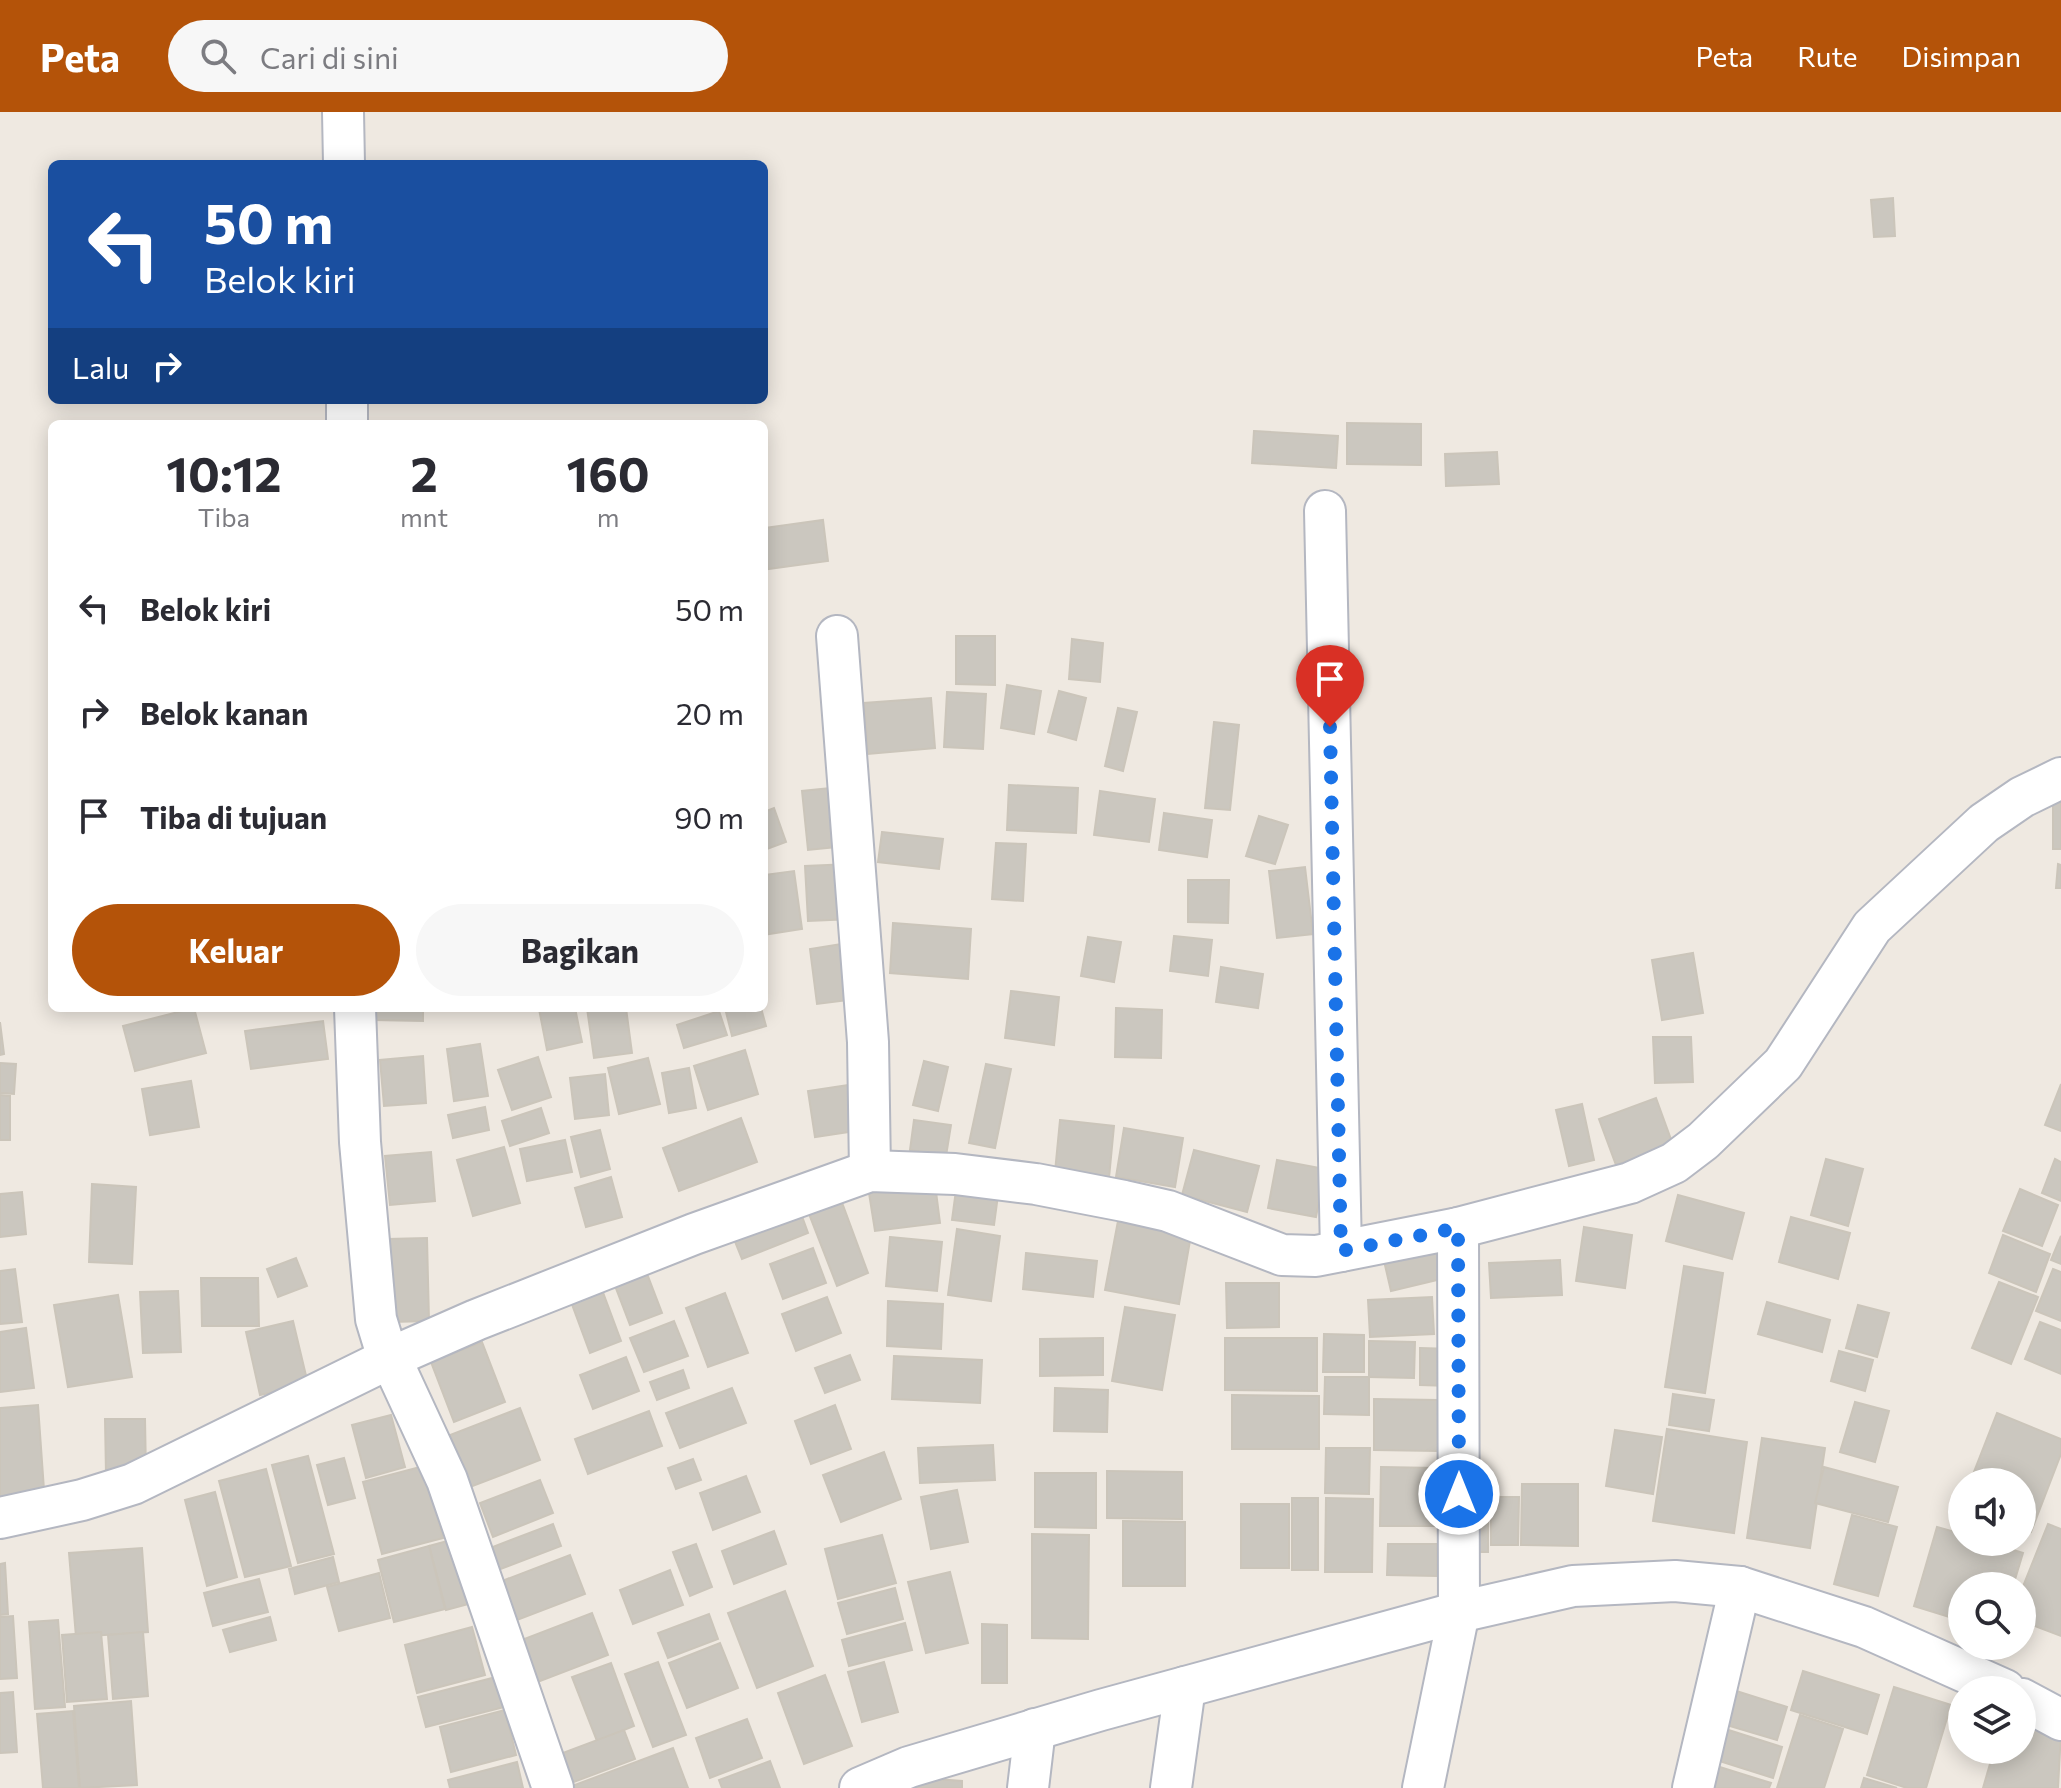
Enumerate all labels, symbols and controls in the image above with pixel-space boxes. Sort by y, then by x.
search box [168,20,728,92]
text: Peta [40,33,120,80]
icon: search [196,34,240,78]
text: Cari di sini [260,38,399,75]
text: Peta [1695,39,1753,73]
text: Rute [1797,39,1858,73]
text: Disimpan [1902,39,2021,73]
text: 50 m [204,187,333,256]
icon: left [72,192,176,296]
text: Belok kiri [204,256,356,300]
icon: right [145,344,189,388]
text: Lalu [72,348,129,385]
text: 10:12 [166,443,282,502]
text: 2 [410,443,438,502]
text: 160 [566,443,650,502]
text: Tiba [198,501,250,532]
text: mnt [400,501,448,532]
text: m [597,501,619,532]
icon: left [72,586,116,630]
text: Belok kiri [140,590,271,627]
text: 50 m [675,590,744,627]
pin [1296,645,1364,727]
icon: arrive [1308,657,1352,701]
icon: right [72,690,116,734]
text: Belok kanan [140,694,308,731]
text: 20 m [676,694,744,731]
icon: arrive [72,794,116,838]
text: Tiba di tujuan [140,798,327,835]
text: 90 m [674,798,744,835]
button: Keluar [72,904,400,996]
button: Bagikan [416,904,744,996]
position arrow [1417,1452,1501,1536]
map controls [1948,1468,2036,1764]
button: sound [1948,1468,2036,1556]
button: search [1948,1572,2036,1660]
button: layers [1948,1676,2036,1764]

